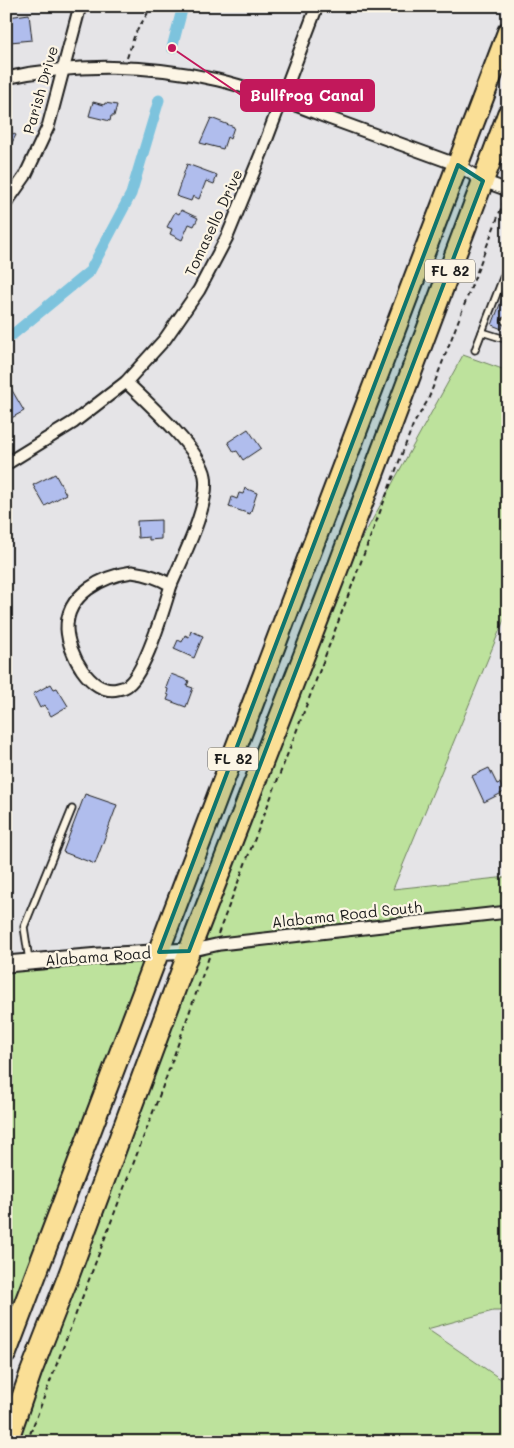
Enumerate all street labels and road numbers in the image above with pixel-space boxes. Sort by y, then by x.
street label: Parish Drive [18,43,62,136]
street label: Tomasello Drive [180,166,247,279]
road number: FL 82 [425,260,475,282]
road number: FL 82 [208,748,258,771]
street label: Alabama Road South [271,896,423,932]
street label: Alabama Road [44,942,151,970]

